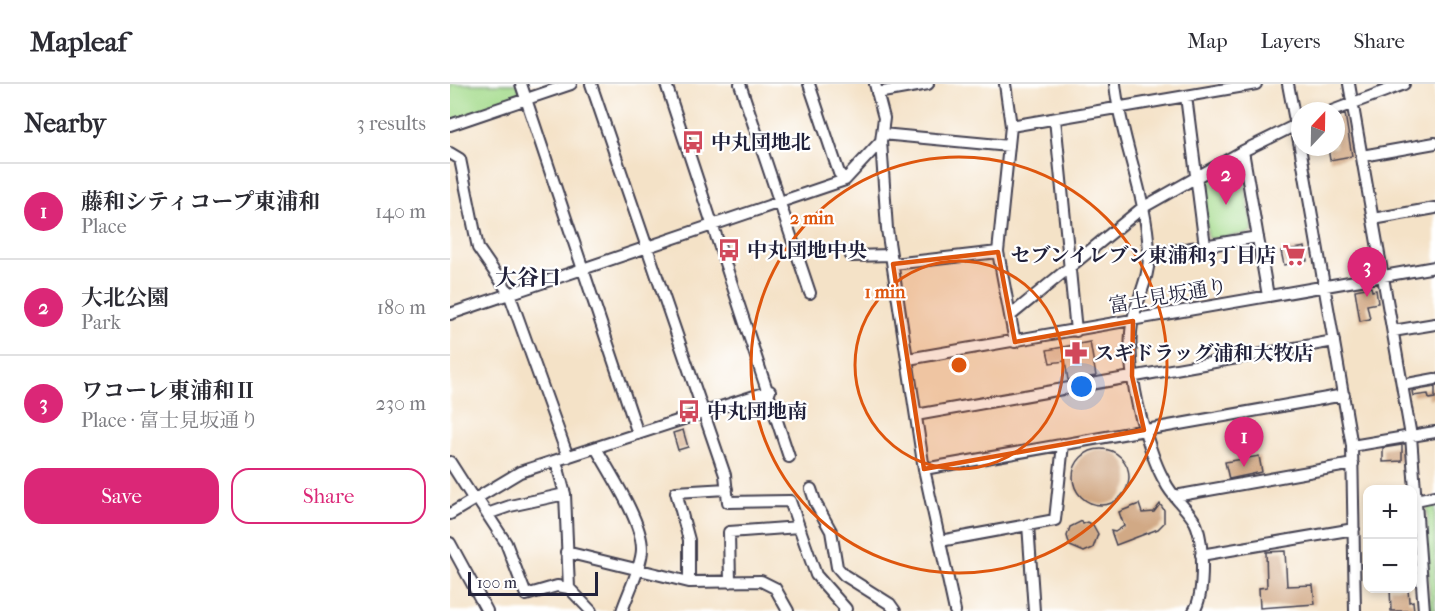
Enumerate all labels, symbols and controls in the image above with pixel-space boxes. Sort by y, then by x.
text: Mapleaf [30,25,127,58]
text: Map [1187,29,1228,53]
text: Layers [1261,29,1320,53]
text: Share [1353,29,1405,53]
north arrow [1291,102,1345,156]
text: Nearby [24,108,106,139]
text: 3 results [357,112,426,135]
bus stop icon: 中丸団地北 [680,129,706,155]
place label: 中丸団地北 [711,131,811,154]
pin: 2 [1206,156,1246,205]
text: 藤和シティコープ東浦和 [81,189,320,215]
text: 1 [40,200,47,223]
text: 140 m [375,200,426,223]
text: 2 min [790,208,834,229]
text: Place [81,215,127,238]
bus stop icon: 中丸団地中央 [716,237,742,263]
place label: 中丸団地中央 [747,239,867,262]
supermarket icon: セブンイレブン東浦和3丁目店 [1281,242,1307,268]
place label: セブンイレブン東浦和3丁目店 [1010,244,1276,267]
pin: 3 [1348,248,1386,297]
district label: 大谷口 [495,265,561,291]
street label: 富士見坂通り [1107,274,1229,318]
text: 1 min [864,282,906,303]
text: 大北公園 [81,285,169,311]
text: 2 [38,296,49,319]
text: 180 m [377,296,426,319]
text: Park [81,311,121,334]
pharmacy icon: スギドラッグ浦和大牧店 [1063,340,1089,366]
place label: スギドラッグ浦和大牧店 [1094,342,1314,365]
centre of rings [949,355,969,375]
your location [1067,372,1096,401]
text: ワコーレ東浦和Ⅱ [81,378,257,404]
text: 3 [39,392,48,415]
text: 230 m [376,392,426,415]
bus stop icon: 中丸団地南 [676,398,702,424]
place label: 中丸団地南 [707,400,807,423]
text: Place · 富士見坂通り [81,409,259,432]
pin: 1 [1224,418,1264,467]
button: Save [24,468,219,524]
button: Share [231,468,426,524]
map controls [1363,485,1417,593]
button: + [1363,485,1417,539]
button: − [1363,539,1417,593]
scale bar [468,569,598,596]
text: 100 m [477,573,517,592]

